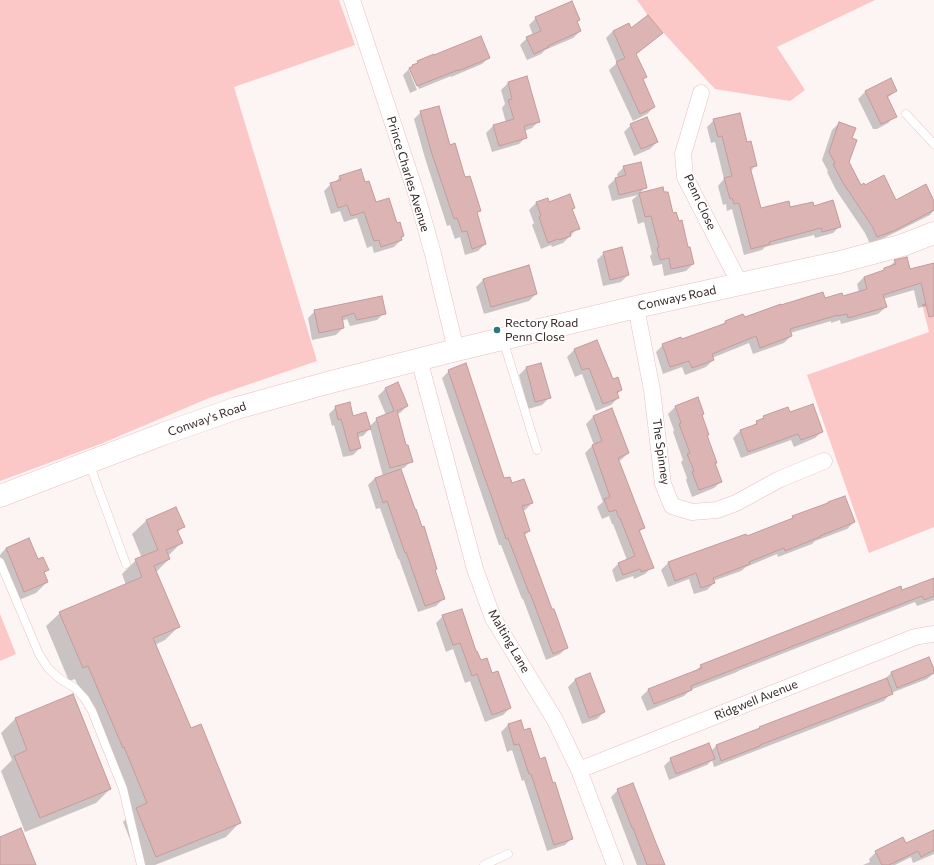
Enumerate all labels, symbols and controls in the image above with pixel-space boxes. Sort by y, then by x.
street label: Prince Charles Avenue [384,114,432,234]
street label: Penn Close [681,172,719,232]
street label: Conways Road [637,283,717,313]
place label: Rectory Road Penn Close [505,316,578,344]
marker: Rectory Road Penn Close [492,325,502,335]
street label: Conway's Road [166,399,248,439]
street label: The Spinney [649,418,673,486]
street label: Malting Lane [485,607,533,675]
street label: Ridgwell Avenue [712,677,800,723]

